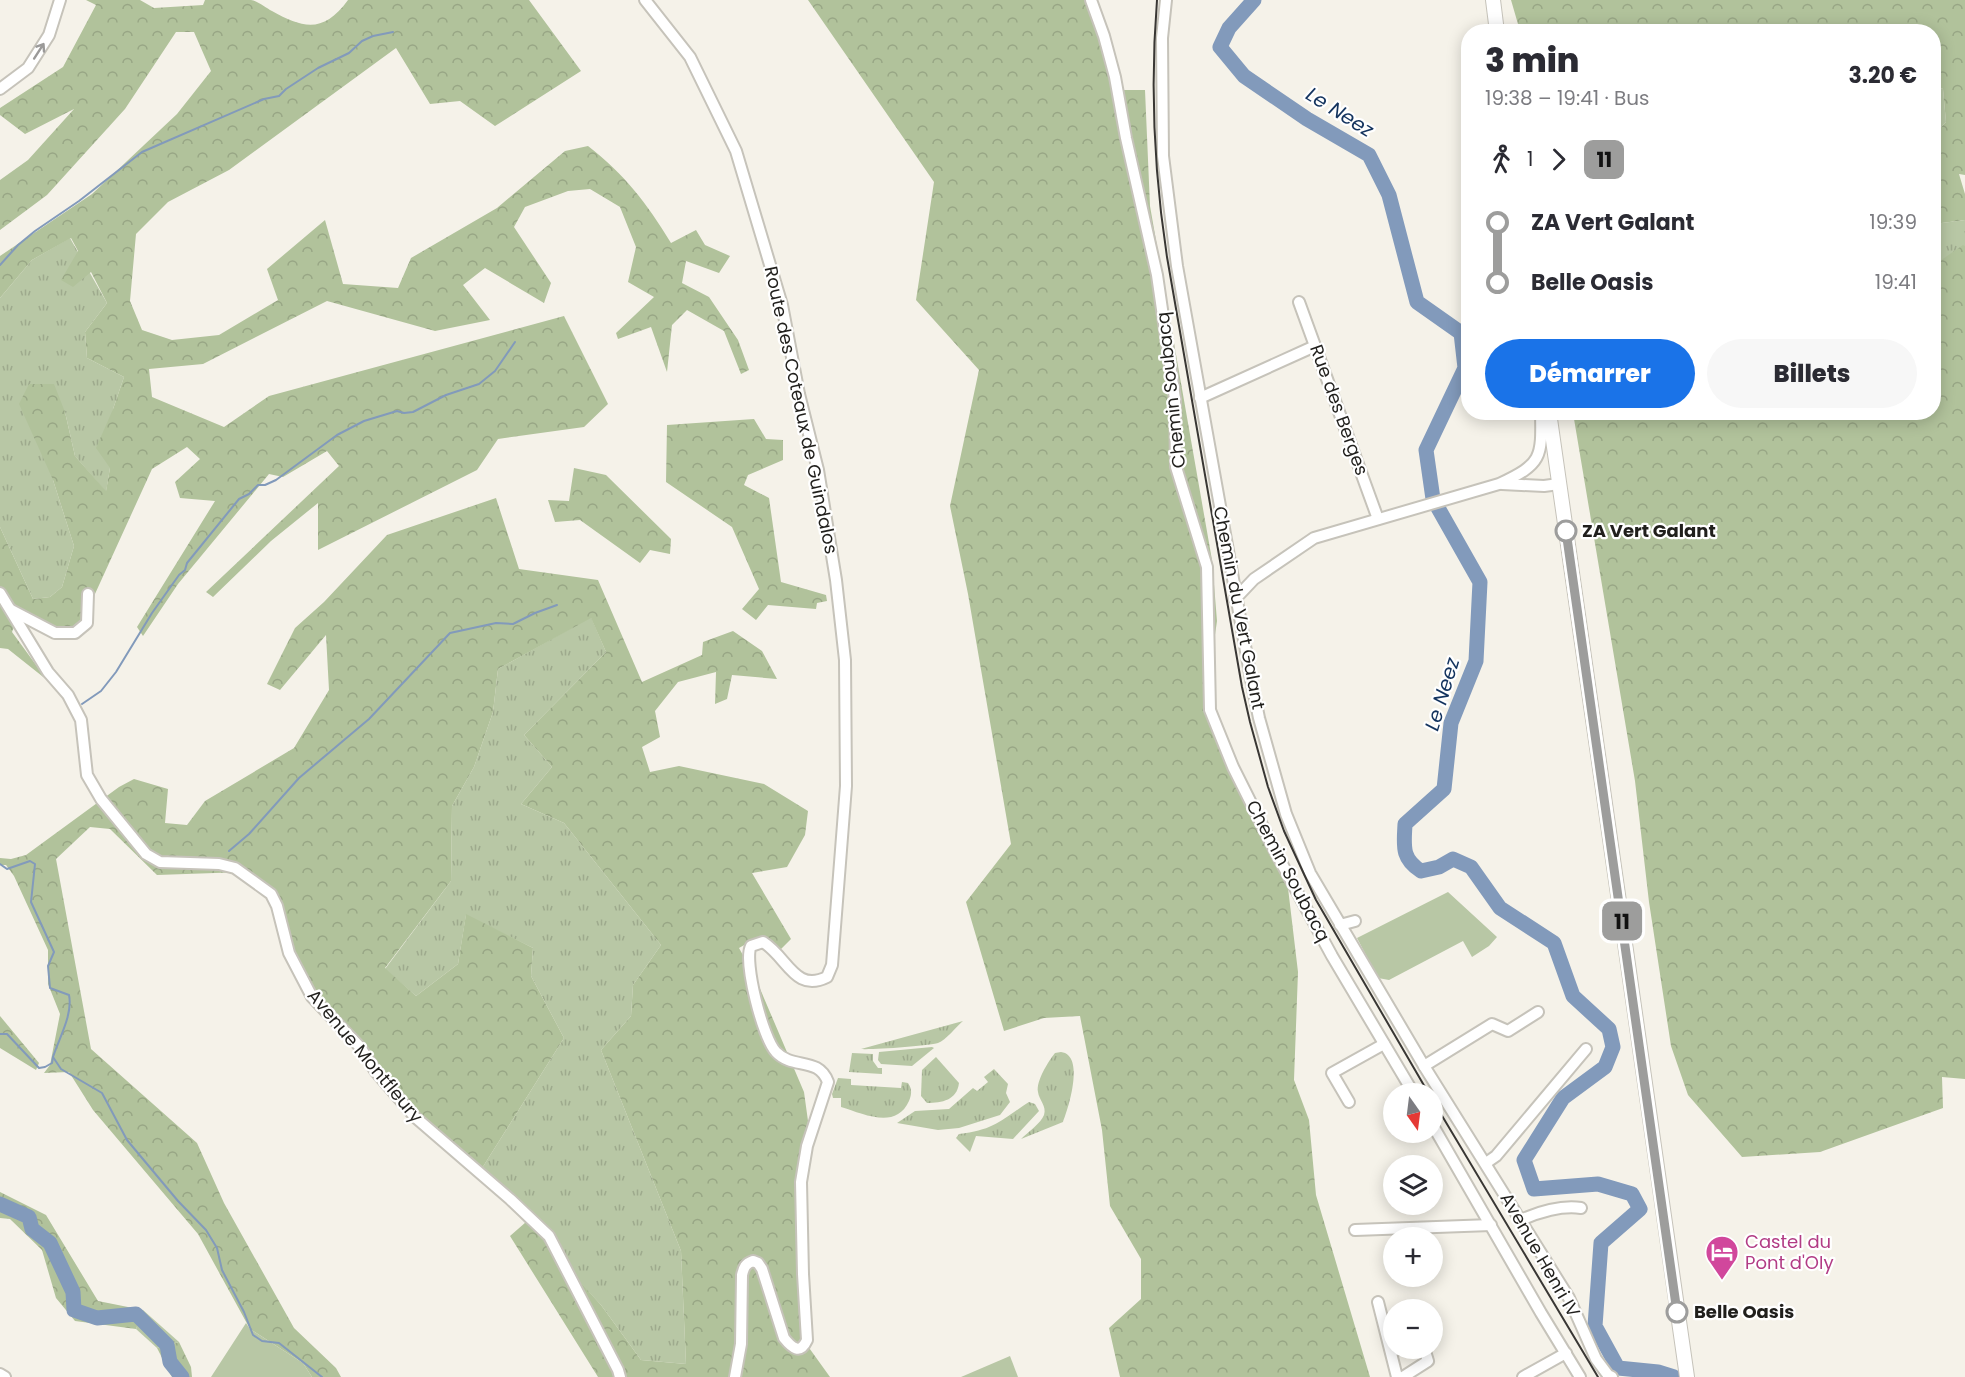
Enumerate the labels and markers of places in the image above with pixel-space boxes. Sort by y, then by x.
place label: ZA Vert Galant [1582,518,1716,543]
marker: ZA Vert Galant [1555,520,1577,542]
place label: Castel du Pont d'Oly [1745,1229,1834,1275]
hotel icon: Castel du Pont d'Oly [1704,1234,1740,1281]
place label: Belle Oasis [1694,1299,1794,1324]
marker: Belle Oasis [1666,1301,1688,1323]

